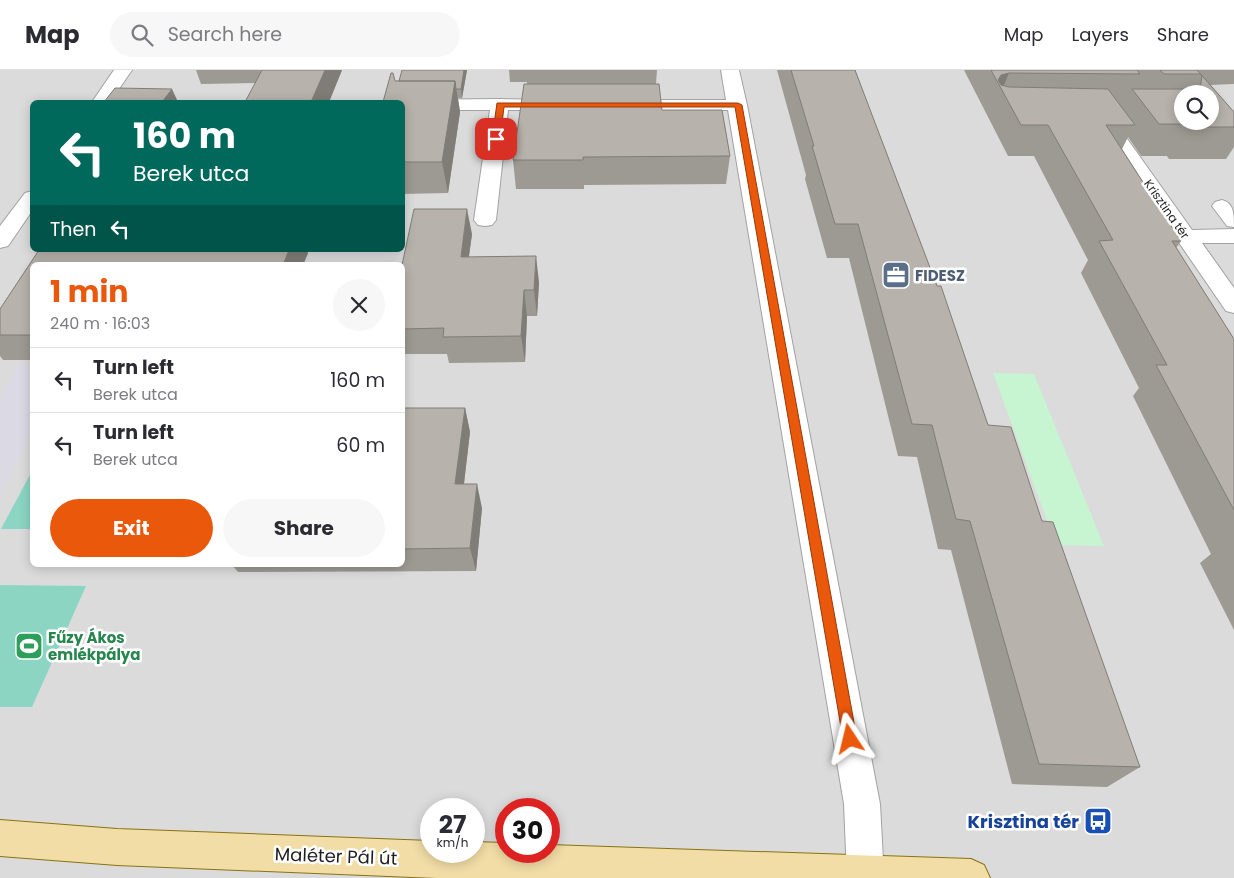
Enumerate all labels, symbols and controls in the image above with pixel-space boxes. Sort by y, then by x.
search box [110,12,460,57]
text: Map [25,18,80,51]
icon: search [128,21,156,49]
text: Search here [168,21,282,48]
text: Map [1004,22,1044,47]
text: Layers [1072,22,1129,47]
text: Share [1157,22,1209,47]
map controls [1174,85,1219,130]
button: search [1174,85,1219,130]
text: 160 m [133,111,236,160]
pin [475,118,517,160]
icon: left [50,120,115,185]
icon: arrive [482,125,510,153]
text: Berek utca [133,158,250,189]
street label: Krisztina tér [1140,176,1194,243]
icon: left [106,215,134,243]
text: Then [50,216,96,243]
office icon: FIDESZ [881,260,911,290]
place label: FIDESZ [915,265,965,286]
text: 1 min [50,270,128,313]
button: close [333,279,385,331]
text: 240 m · 16:03 [50,312,150,335]
text: Turn left [93,354,174,381]
icon: left [50,366,78,394]
text: 160 m [330,367,385,394]
text: Berek utca [93,383,178,406]
text: Turn left [93,419,174,446]
icon: left [50,431,78,459]
text: 60 m [336,432,385,459]
text: Berek utca [93,448,178,471]
button: Exit [50,499,213,557]
button: Share [223,499,385,557]
place label: Fűzy Ákos emlékpálya [48,627,141,665]
sports icon: Fűzy Ákos emlékpálya [14,631,44,661]
position arrow [823,712,875,764]
speed limit sign: 30 [495,798,560,863]
bus stop icon: Krisztina tér [1083,806,1113,836]
text: 27 [439,807,466,842]
place label: Krisztina tér [968,809,1079,834]
text: km/h [437,834,468,851]
street label: Maléter Pál út [274,841,398,871]

